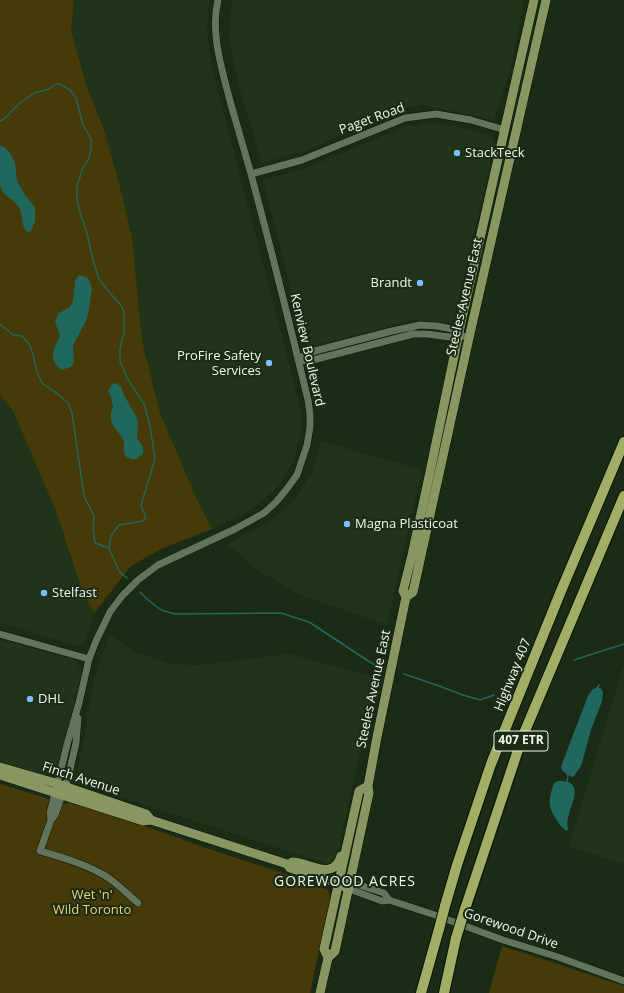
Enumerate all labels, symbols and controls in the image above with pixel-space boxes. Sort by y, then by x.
street label: Paget Road [337,100,407,138]
place label: StackTeck [465,145,525,161]
marker: StackTeck [452,148,462,158]
street label: Steeles Avenue East [444,237,486,357]
place label: Brandt [371,275,412,291]
marker: Brandt [415,278,425,288]
street label: Kenview Boulevard [286,292,328,408]
place label: ProFire Safety Services [177,348,261,379]
marker: ProFire Safety Services [264,358,274,368]
place label: Magna Plasticoat [355,516,458,532]
marker: Magna Plasticoat [342,519,352,529]
place label: Stelfast [52,585,97,601]
marker: Stelfast [39,588,49,598]
street label: Steeles Avenue East [354,628,394,750]
street label: Highway 407 [491,636,535,714]
place label: DHL [38,691,64,707]
marker: DHL [25,694,35,704]
road number: 407 ETR [494,731,548,751]
street label: Finch Avenue [40,759,122,799]
district label: GOREWOOD ACRES [274,874,416,890]
park label: Wet 'n' Wild Toronto [53,887,131,918]
street label: Gorewood Drive [462,906,560,952]

